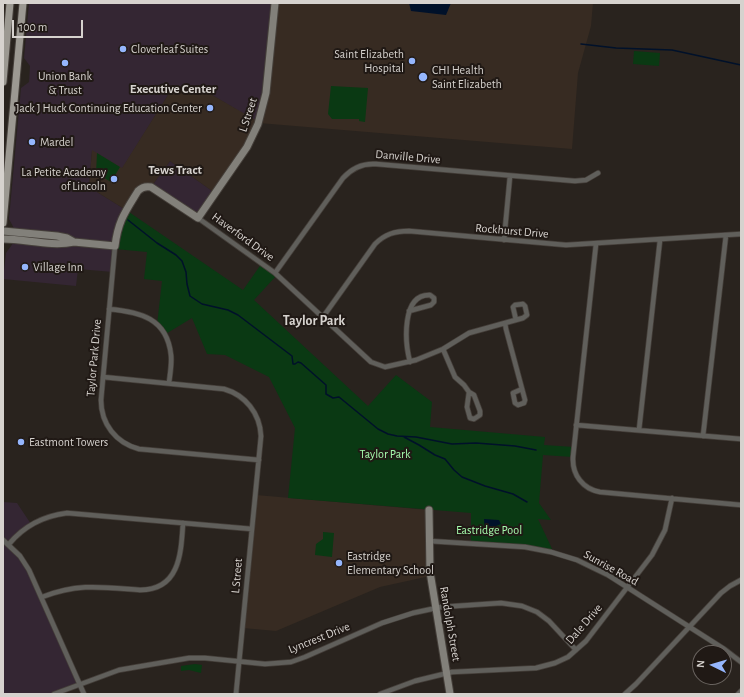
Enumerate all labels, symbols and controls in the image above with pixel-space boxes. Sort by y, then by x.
scale bar [14,12,85,38]
text: 100 m [19,21,47,33]
place label: Cloverleaf Suites [131,42,208,56]
marker: Cloverleaf Suites [118,44,128,54]
place label: Saint Elizabeth Hospital [334,47,404,75]
marker: Saint Elizabeth Hospital [407,56,417,66]
marker: Union Bank & Trust [60,58,70,68]
place label: CHI Health Saint Elizabeth [432,63,502,91]
place label: Union Bank & Trust [38,69,92,97]
marker: CHI Health Saint Elizabeth [417,71,429,83]
district label: Executive Center [130,81,216,97]
street label: L Street [236,96,260,134]
place label: Jack J Huck Continuing Education Center [16,101,202,115]
marker: Jack J Huck Continuing Education Center [205,103,215,113]
place label: Mardel [40,135,73,149]
marker: Mardel [27,137,37,147]
street label: Danville Drive [375,147,441,167]
district label: Tews Tract [148,162,202,178]
place label: La Petite Academy of Lincoln [21,165,106,193]
marker: La Petite Academy of Lincoln [109,174,119,184]
street label: Haverford Drive [209,209,277,265]
street label: Rockhurst Drive [475,221,549,241]
place label: Village Inn [33,260,83,274]
marker: Village Inn [20,262,30,272]
district label: Taylor Park [283,313,345,329]
street label: Taylor Park Drive [83,319,105,397]
place label: Eastmont Towers [29,435,108,449]
marker: Eastmont Towers [16,437,26,447]
park label: Taylor Park [360,447,410,461]
park label: Eastridge Pool [456,523,522,537]
street label: Sunrise Road [581,547,641,589]
place label: Eastridge Elementary School [347,549,434,577]
street label: L Street [228,558,246,594]
marker: Eastridge Elementary School [334,558,344,568]
street label: Randolph Street [436,585,464,663]
street label: Dale Drive [563,601,605,647]
street label: Lyncrest Drive [286,619,352,657]
north arrow [692,645,732,685]
text: N [695,660,706,668]

